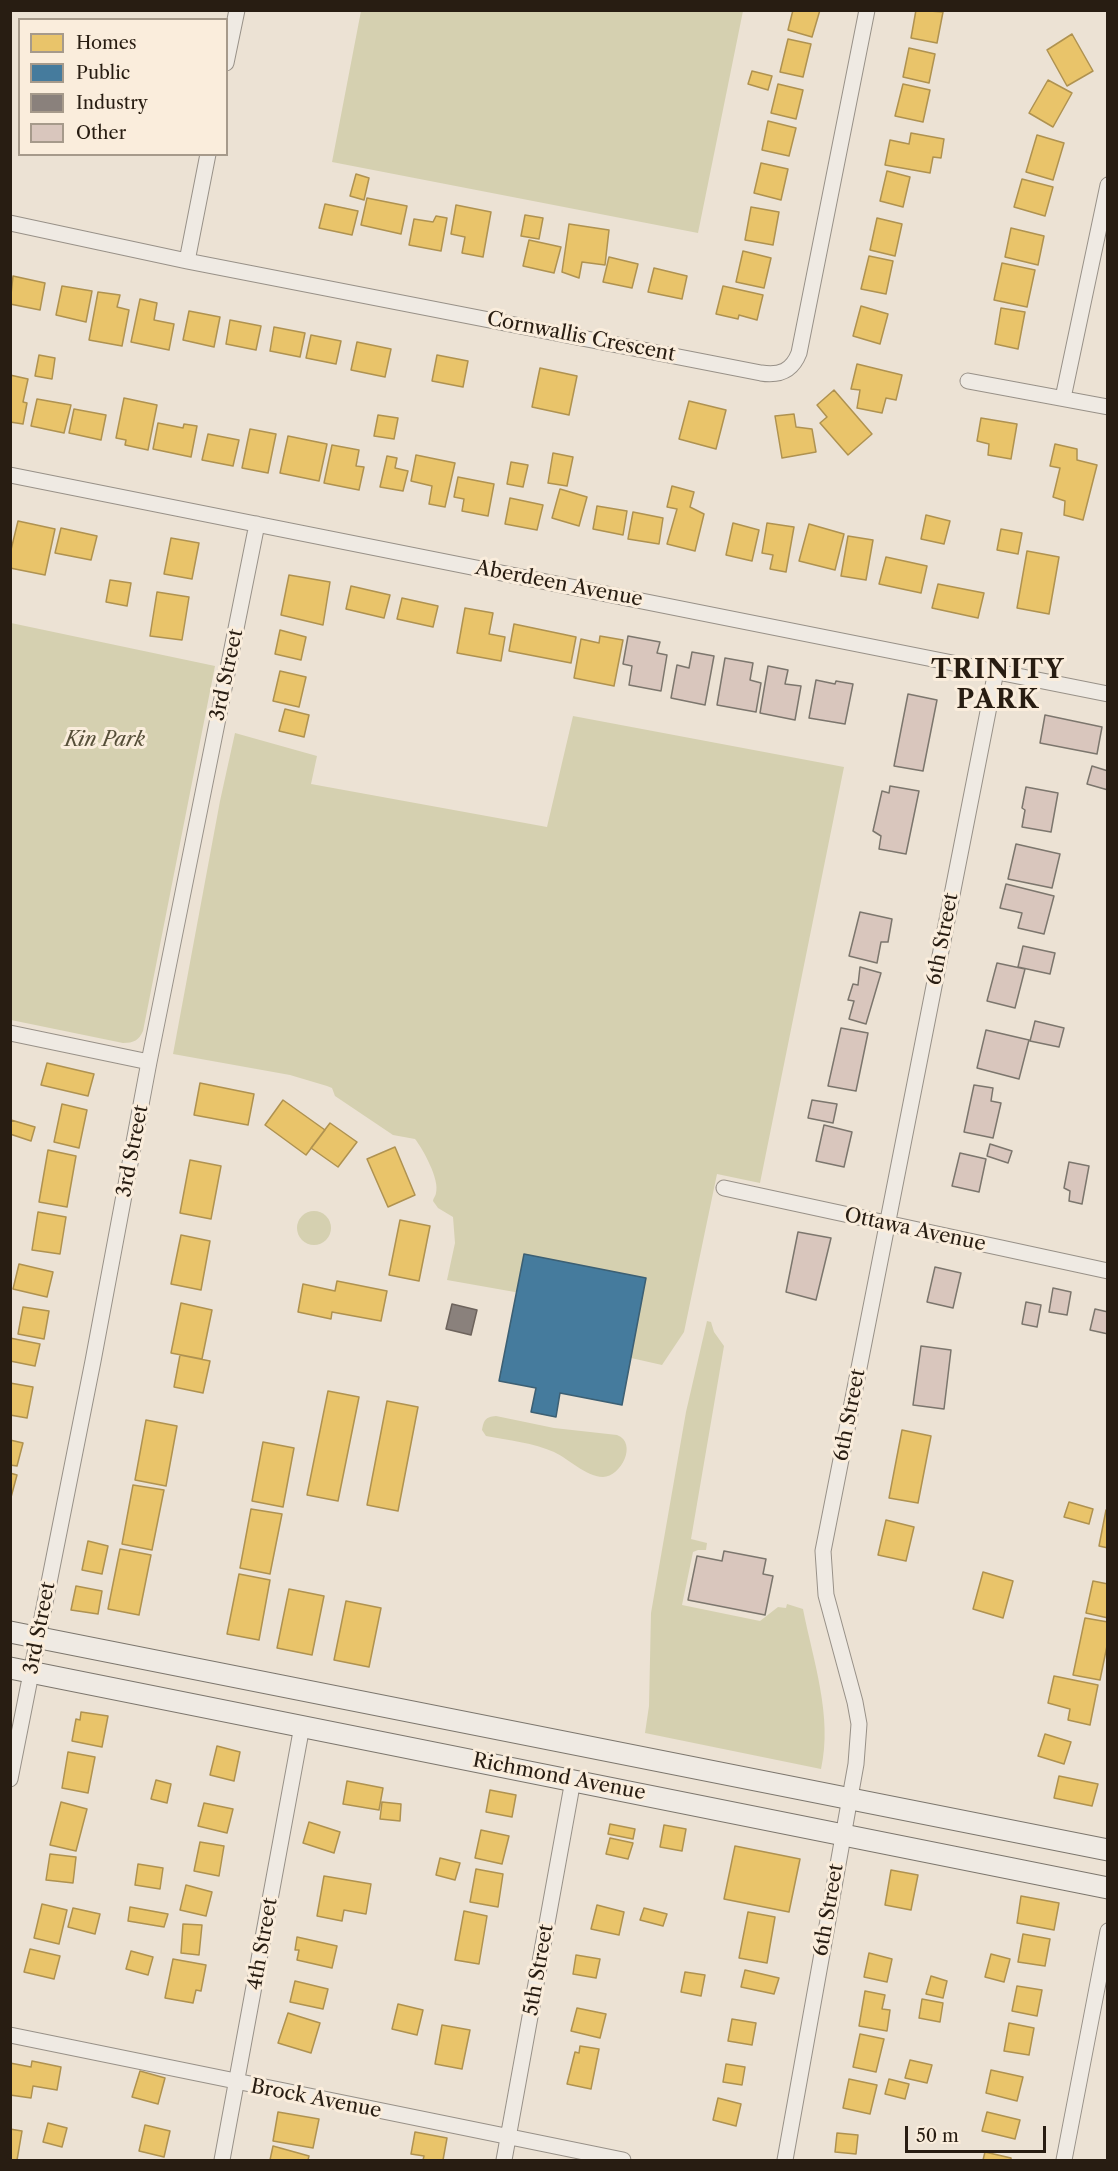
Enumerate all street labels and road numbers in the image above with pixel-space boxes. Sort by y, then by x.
street label: Cornwallis Crescent [485,307,677,367]
street label: Aberdeen Avenue [473,556,645,612]
street label: 3rd Street [206,627,248,723]
street label: 6th Street [922,891,964,987]
street label: 3rd Street [112,1103,154,1199]
street label: Ottawa Avenue [842,1203,988,1257]
street label: 6th Street [829,1367,871,1463]
street label: 3rd Street [19,1580,61,1676]
street label: Richmond Avenue [470,1748,648,1806]
street label: 6th Street [809,1862,849,1958]
street label: 4th Street [243,1896,283,1992]
street label: 5th Street [519,1922,559,2018]
street label: Brock Avenue [249,2075,383,2123]

